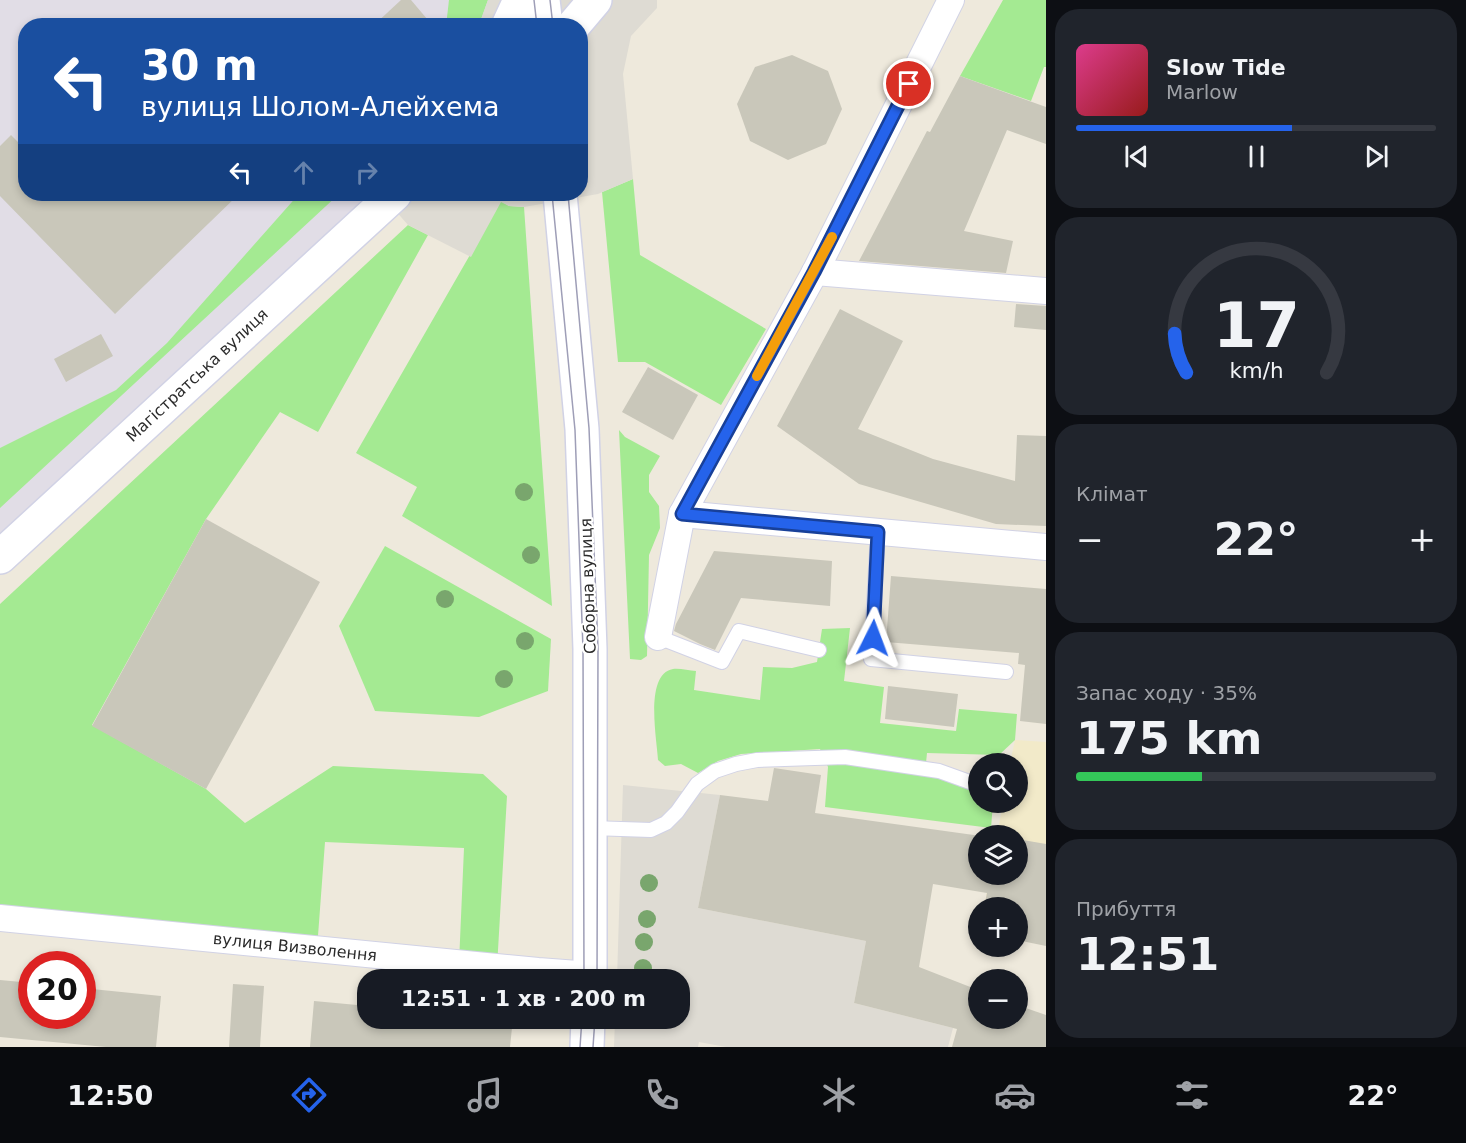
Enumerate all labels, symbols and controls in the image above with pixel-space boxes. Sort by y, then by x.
text: 30 m [141,41,258,90]
icon: left [42,42,120,120]
text: Slow Tide [1166,55,1286,80]
pin [883,58,934,109]
icon: arrive [892,67,925,100]
text: Marlow [1166,80,1238,104]
text: вулиця Шолом-Алейхема [141,91,500,122]
icon: previous [1120,140,1153,173]
icon: pause [1240,140,1273,173]
icon: next [1360,140,1393,173]
icon: left [224,156,257,189]
icon: ahead [287,156,320,189]
icon: right [350,156,383,189]
text: 17 [1213,289,1299,362]
street label: Магістратська вулиця [122,304,272,446]
text: km/h [1229,358,1283,383]
text: Клімат [1076,482,1148,506]
text: 22° [1213,513,1299,566]
street label: Соборна вулиця [576,518,600,654]
text: − [1076,520,1104,559]
text: + [1408,520,1436,559]
position arrow [841,606,905,670]
text: Запас ходу · 35% [1076,681,1257,705]
text: 175 km [1076,712,1262,765]
map controls [968,753,1028,1029]
button: search [968,753,1028,813]
button: layers [968,825,1028,885]
button: + [968,897,1028,957]
text: Прибуття [1076,897,1176,921]
text: 12:51 [1076,928,1219,981]
street label: вулиця Визволення [212,929,378,965]
speed limit sign: 20 [18,951,96,1029]
button: − [968,969,1028,1029]
text: 12:51 · 1 хв · 200 m [401,986,646,1011]
icon: directions [288,1074,330,1116]
icon: music [464,1074,506,1116]
icon: phone [641,1074,683,1116]
icon: climate [818,1074,860,1116]
icon: car [994,1074,1036,1116]
icon: filters [1171,1074,1213,1116]
text: 12:50 [67,1080,153,1111]
text: 22° [1348,1080,1399,1111]

